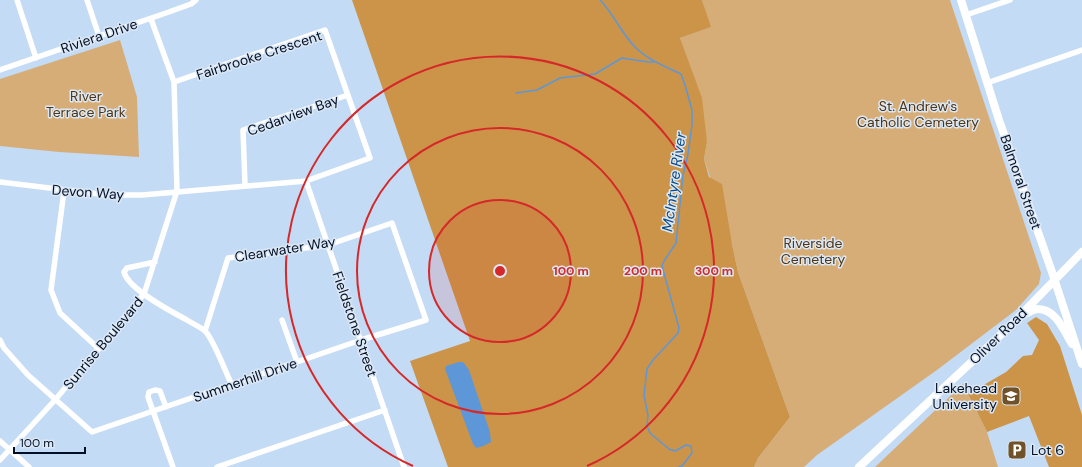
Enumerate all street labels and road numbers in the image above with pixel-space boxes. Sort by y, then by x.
street label: Riviera Drive [58,14,140,58]
street label: Fairbrooke Crescent [194,26,324,84]
street label: Cedarview Bay [245,90,341,140]
street label: Balmoral Street [996,132,1046,232]
street label: Devon Way [51,180,125,204]
street label: Clearwater Way [233,232,337,266]
street label: Fieldstone Street [329,269,381,379]
street label: Sunrise Boulevard [59,293,147,393]
street label: Oliver Road [965,304,1031,368]
street label: Summerhill Drive [191,354,299,406]

